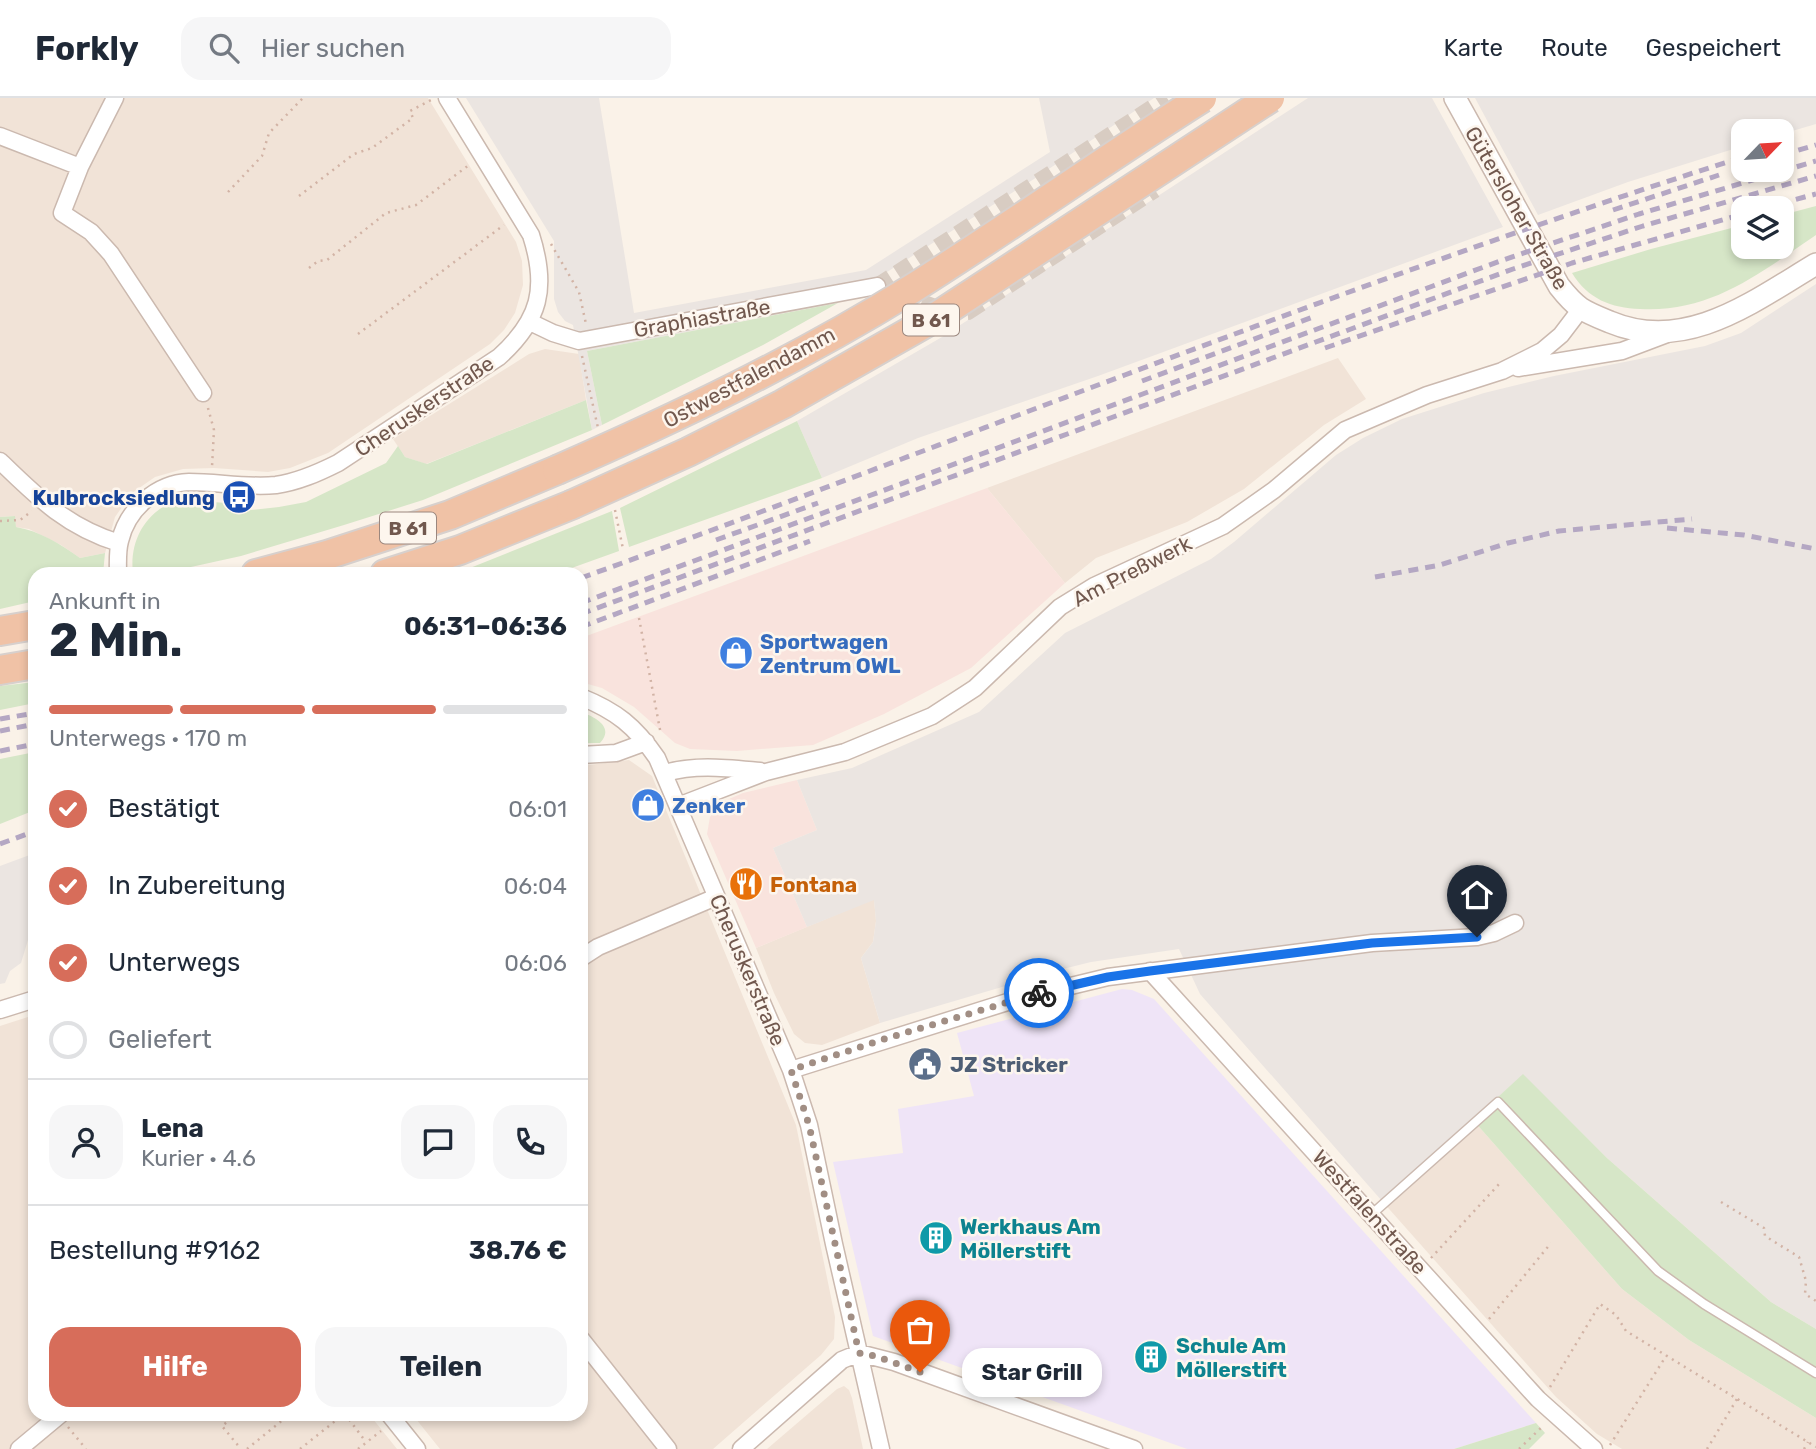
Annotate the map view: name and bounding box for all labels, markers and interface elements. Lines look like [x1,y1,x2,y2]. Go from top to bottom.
search box [181,17,671,80]
text: Forkly [35,29,139,68]
icon: search [205,29,243,67]
text: Hier suchen [261,33,405,64]
text: Karte [1444,34,1503,62]
text: Route [1541,34,1608,62]
text: Gespeichert [1646,34,1781,62]
north arrow [1731,119,1794,182]
map controls [1731,119,1794,259]
street label: Gütersloher Straße [1460,122,1574,294]
button: layers [1731,196,1794,259]
street label: Graphiastraße [632,294,772,342]
road number: B 61 [903,304,959,336]
street label: Ostwestfalendamm [659,321,839,433]
street label: Cheruskerstraße [350,350,498,462]
bus stop icon: Kulbrocksiedlung [220,478,258,516]
place label: Kulbrocksiedlung [32,485,215,510]
road number: B 61 [380,512,436,544]
street label: Am Preßwerk [1068,530,1196,612]
text: Ankunft in [49,587,161,615]
text: 06:31–06:36 [404,611,567,642]
text: 2 Min. [49,613,183,668]
place label: Sportwagen Zentrum OWL [760,629,901,678]
shop icon: Sportwagen Zentrum OWL [717,634,755,672]
text: Unterwegs · 170 m [49,724,247,752]
shop icon: Zenker [629,786,667,824]
icon: check [49,790,87,828]
text: Bestätigt [108,793,220,824]
place label: Zenker [672,793,746,818]
text: 06:01 [508,795,567,823]
restaurant icon: Fontana [727,865,765,903]
pin [1447,865,1507,937]
icon: check [49,867,87,905]
text: In Zubereitung [108,870,286,901]
text: 06:04 [504,872,567,900]
place label: Fontana [770,872,857,897]
icon: home [1458,876,1496,914]
street label: Cheruskerstraße [705,890,791,1050]
icon: check [49,944,87,982]
text: Unterwegs [108,947,240,978]
text: 06:06 [504,949,567,977]
courier [1004,958,1074,1028]
icon: bike [1020,974,1058,1012]
text: Geliefert [108,1024,212,1055]
public building icon: JZ Stricker [906,1045,944,1083]
place label: JZ Stricker [950,1052,1068,1077]
button: person [49,1105,123,1179]
button: chat [401,1105,475,1179]
button: phone [493,1105,567,1179]
text: Lena [141,1113,204,1144]
text: Kurier · 4.6 [141,1144,256,1172]
street label: Westfalenstraße [1308,1145,1432,1279]
place label: Werkhaus Am Möllerstift [960,1214,1101,1263]
building icon: Werkhaus Am Möllerstift [917,1219,955,1257]
text: Bestellung #9162 [49,1235,260,1266]
text: 38.76 € [469,1235,567,1266]
pin [890,1300,950,1372]
icon: bag [901,1311,939,1349]
button: Hilfe [49,1327,301,1407]
button: Teilen [315,1327,567,1407]
place label: Schule Am Möllerstift [1176,1333,1287,1382]
building icon: Schule Am Möllerstift [1132,1338,1170,1376]
callout: Star Grill [962,1348,1102,1396]
text: Star Grill [981,1358,1083,1386]

